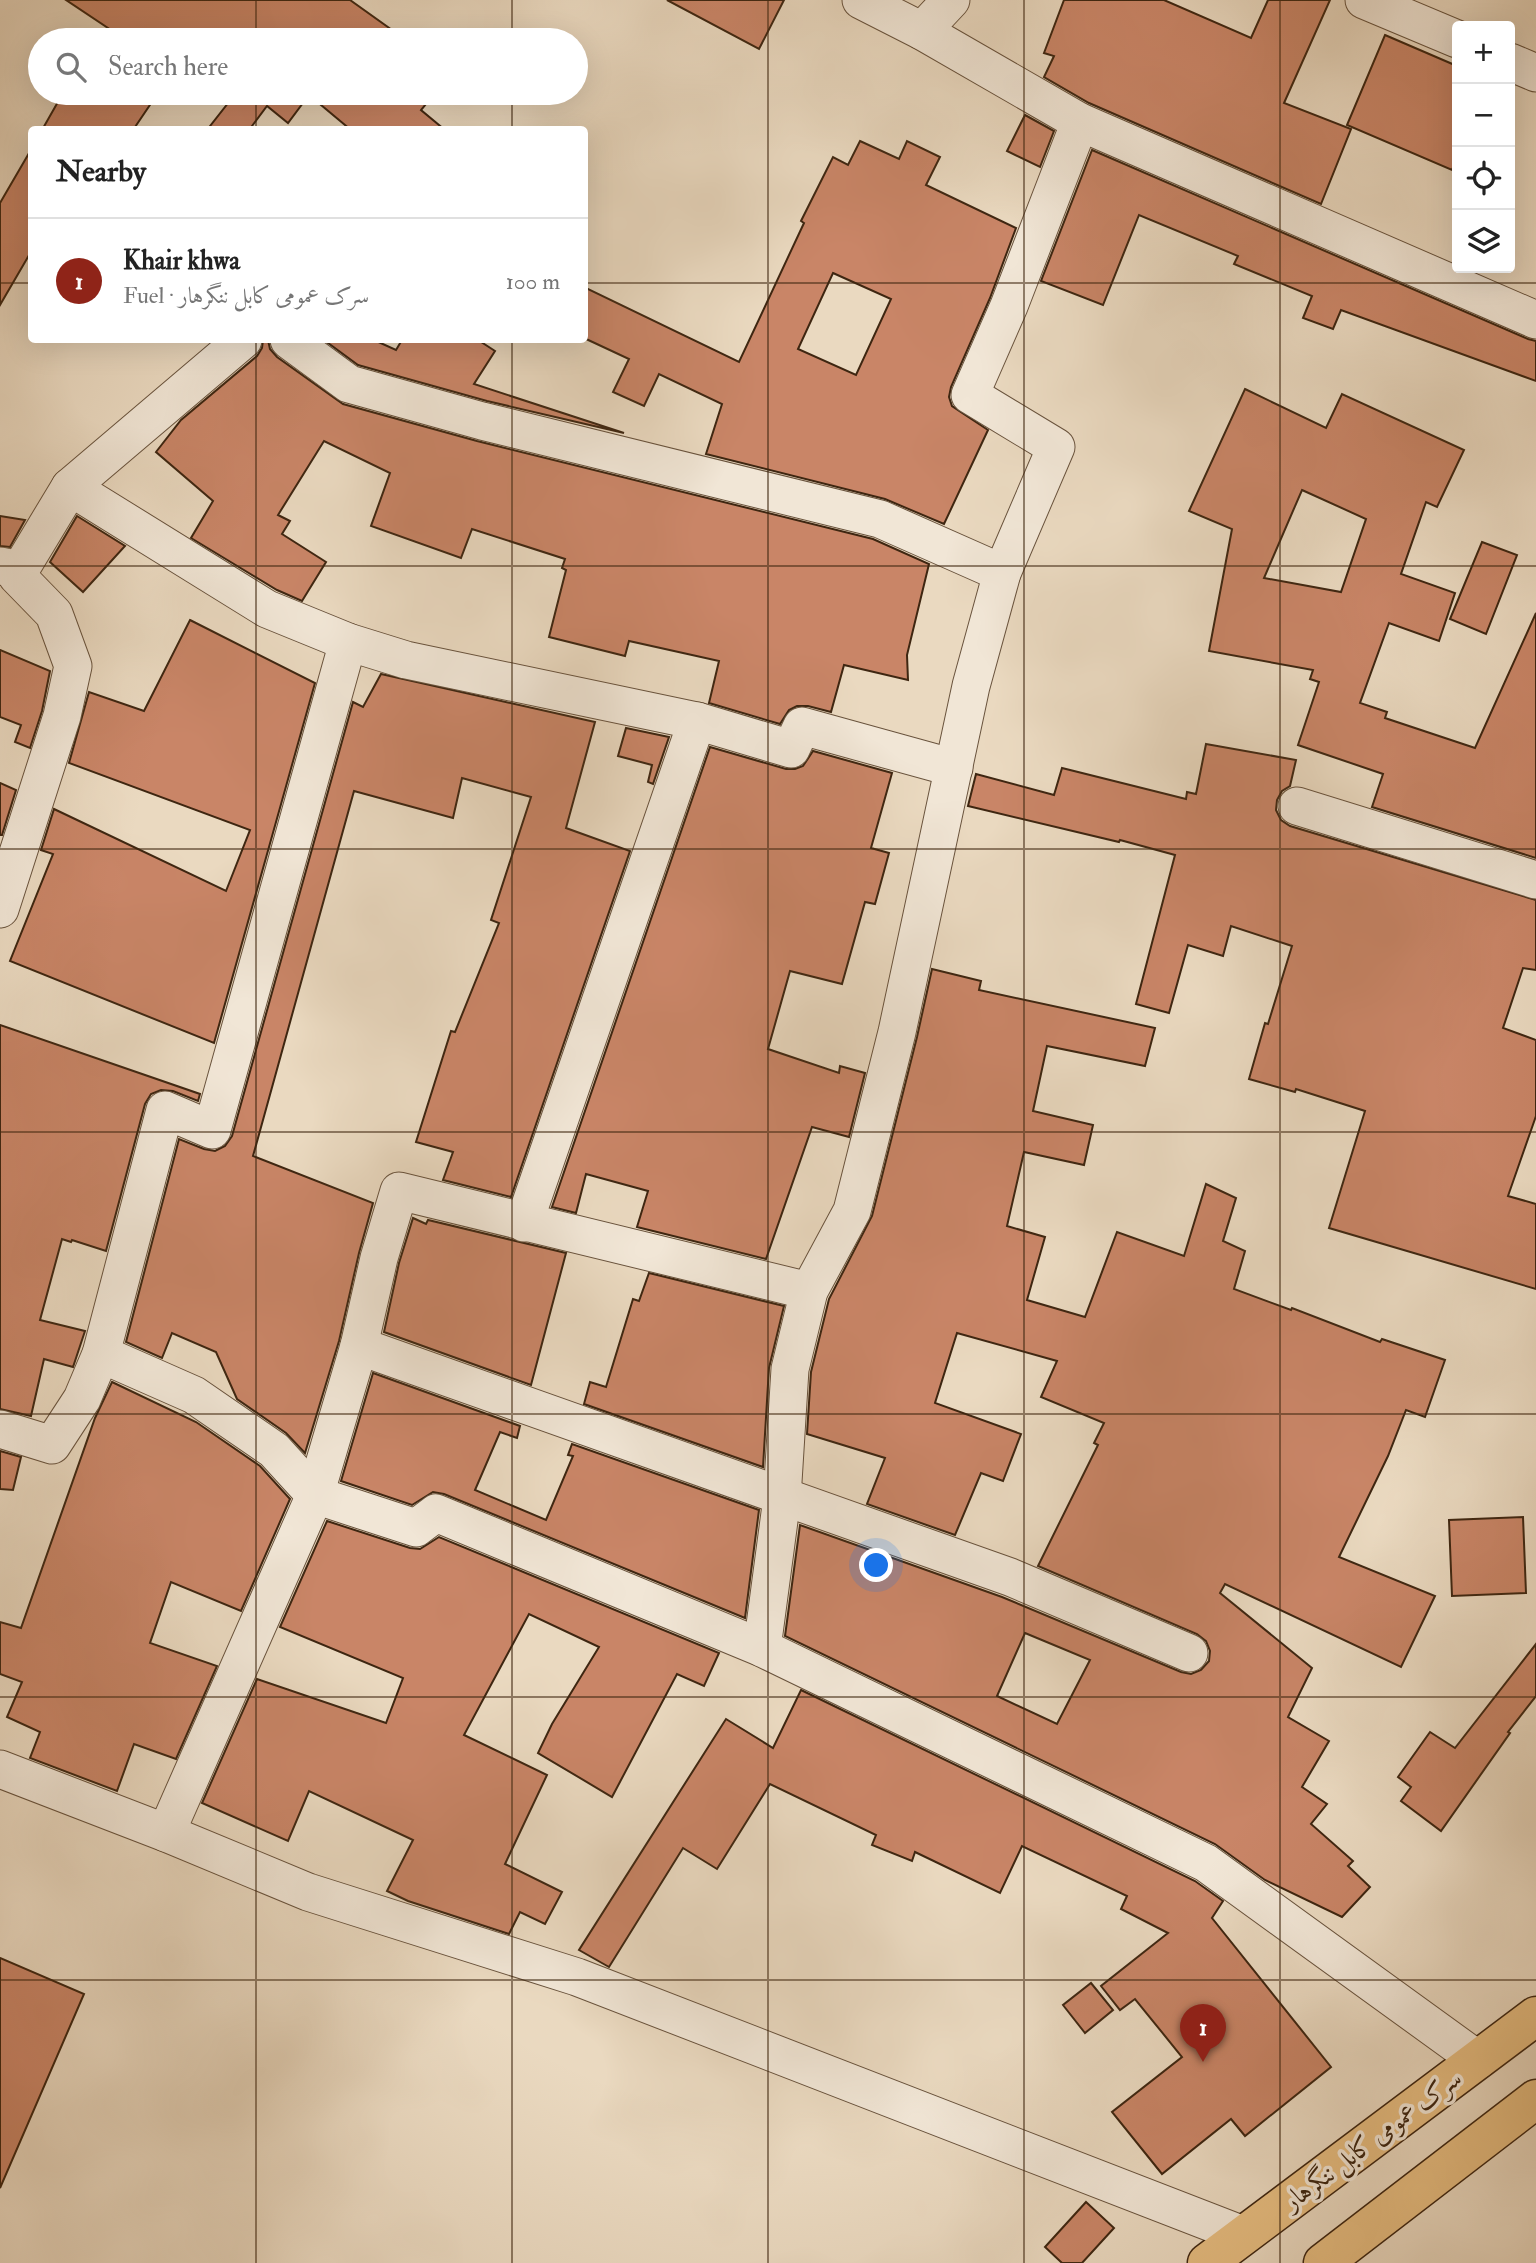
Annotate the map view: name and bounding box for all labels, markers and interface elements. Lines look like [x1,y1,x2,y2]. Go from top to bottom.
map controls [1452,21,1515,273]
button: + [1452,21,1515,84]
search box [28,28,588,105]
icon: search [52,48,90,86]
text: Search here [108,51,228,83]
button: − [1452,84,1515,147]
button: locate [1452,147,1515,210]
text: Nearby [56,153,146,190]
button: layers [1452,210,1515,273]
text: Khair khwa [123,245,240,277]
text: 1 [75,267,83,296]
text: 100 m [506,267,560,296]
text: Fuel · سرک عمومی کابل ننگرهار [123,281,369,310]
your location [859,1548,893,1582]
pin: 1 [1180,2004,1226,2062]
street label: سرک عمومی کابل ننگرهار [1275,2062,1469,2220]

